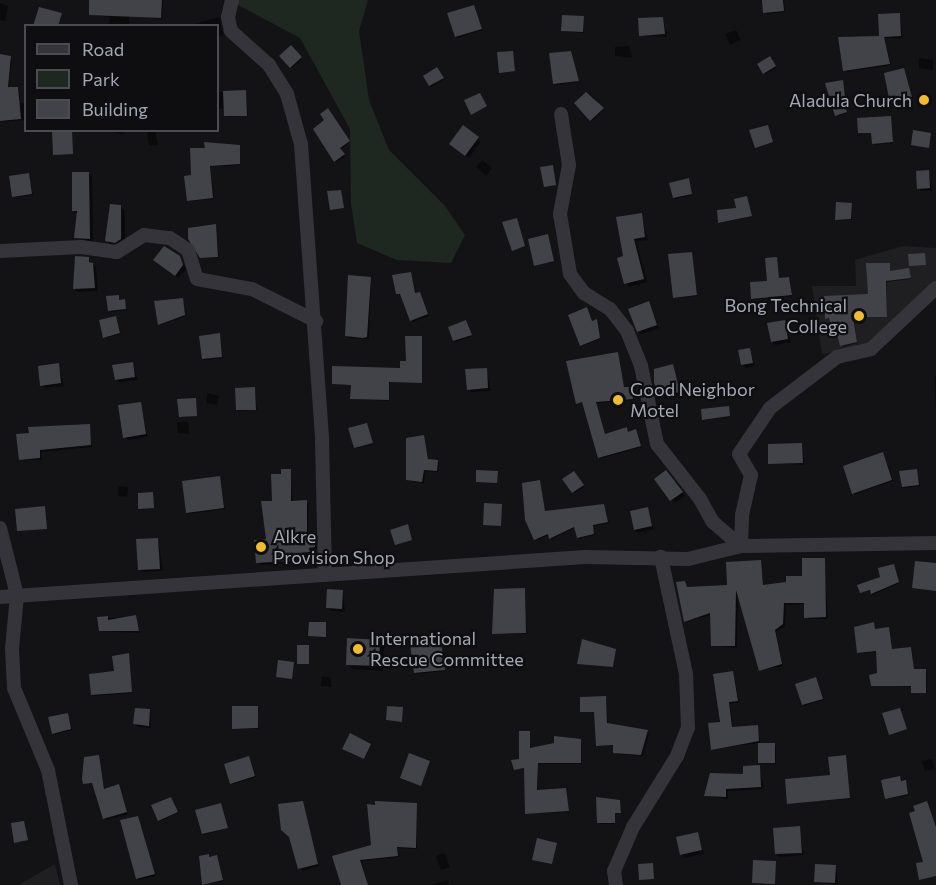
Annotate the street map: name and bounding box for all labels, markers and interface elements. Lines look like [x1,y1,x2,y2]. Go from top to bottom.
legend [24,24,219,132]
text: Road [82,38,124,60]
text: Park [82,68,120,90]
place label: Aladula Church [789,89,912,111]
marker: Aladula Church [917,93,931,107]
text: Building [82,98,148,120]
place label: Bong Technical College [724,295,847,338]
marker: Bong Technical College [852,309,866,323]
place label: Good Neighbor Motel [630,379,755,422]
marker: Good Neighbor Motel [611,393,625,407]
place label: Alkre Provision Shop [273,526,395,568]
marker: Alkre Provision Shop [254,540,268,554]
place label: International Rescue Committee [370,628,524,670]
marker: International Rescue Committee [351,642,365,656]

